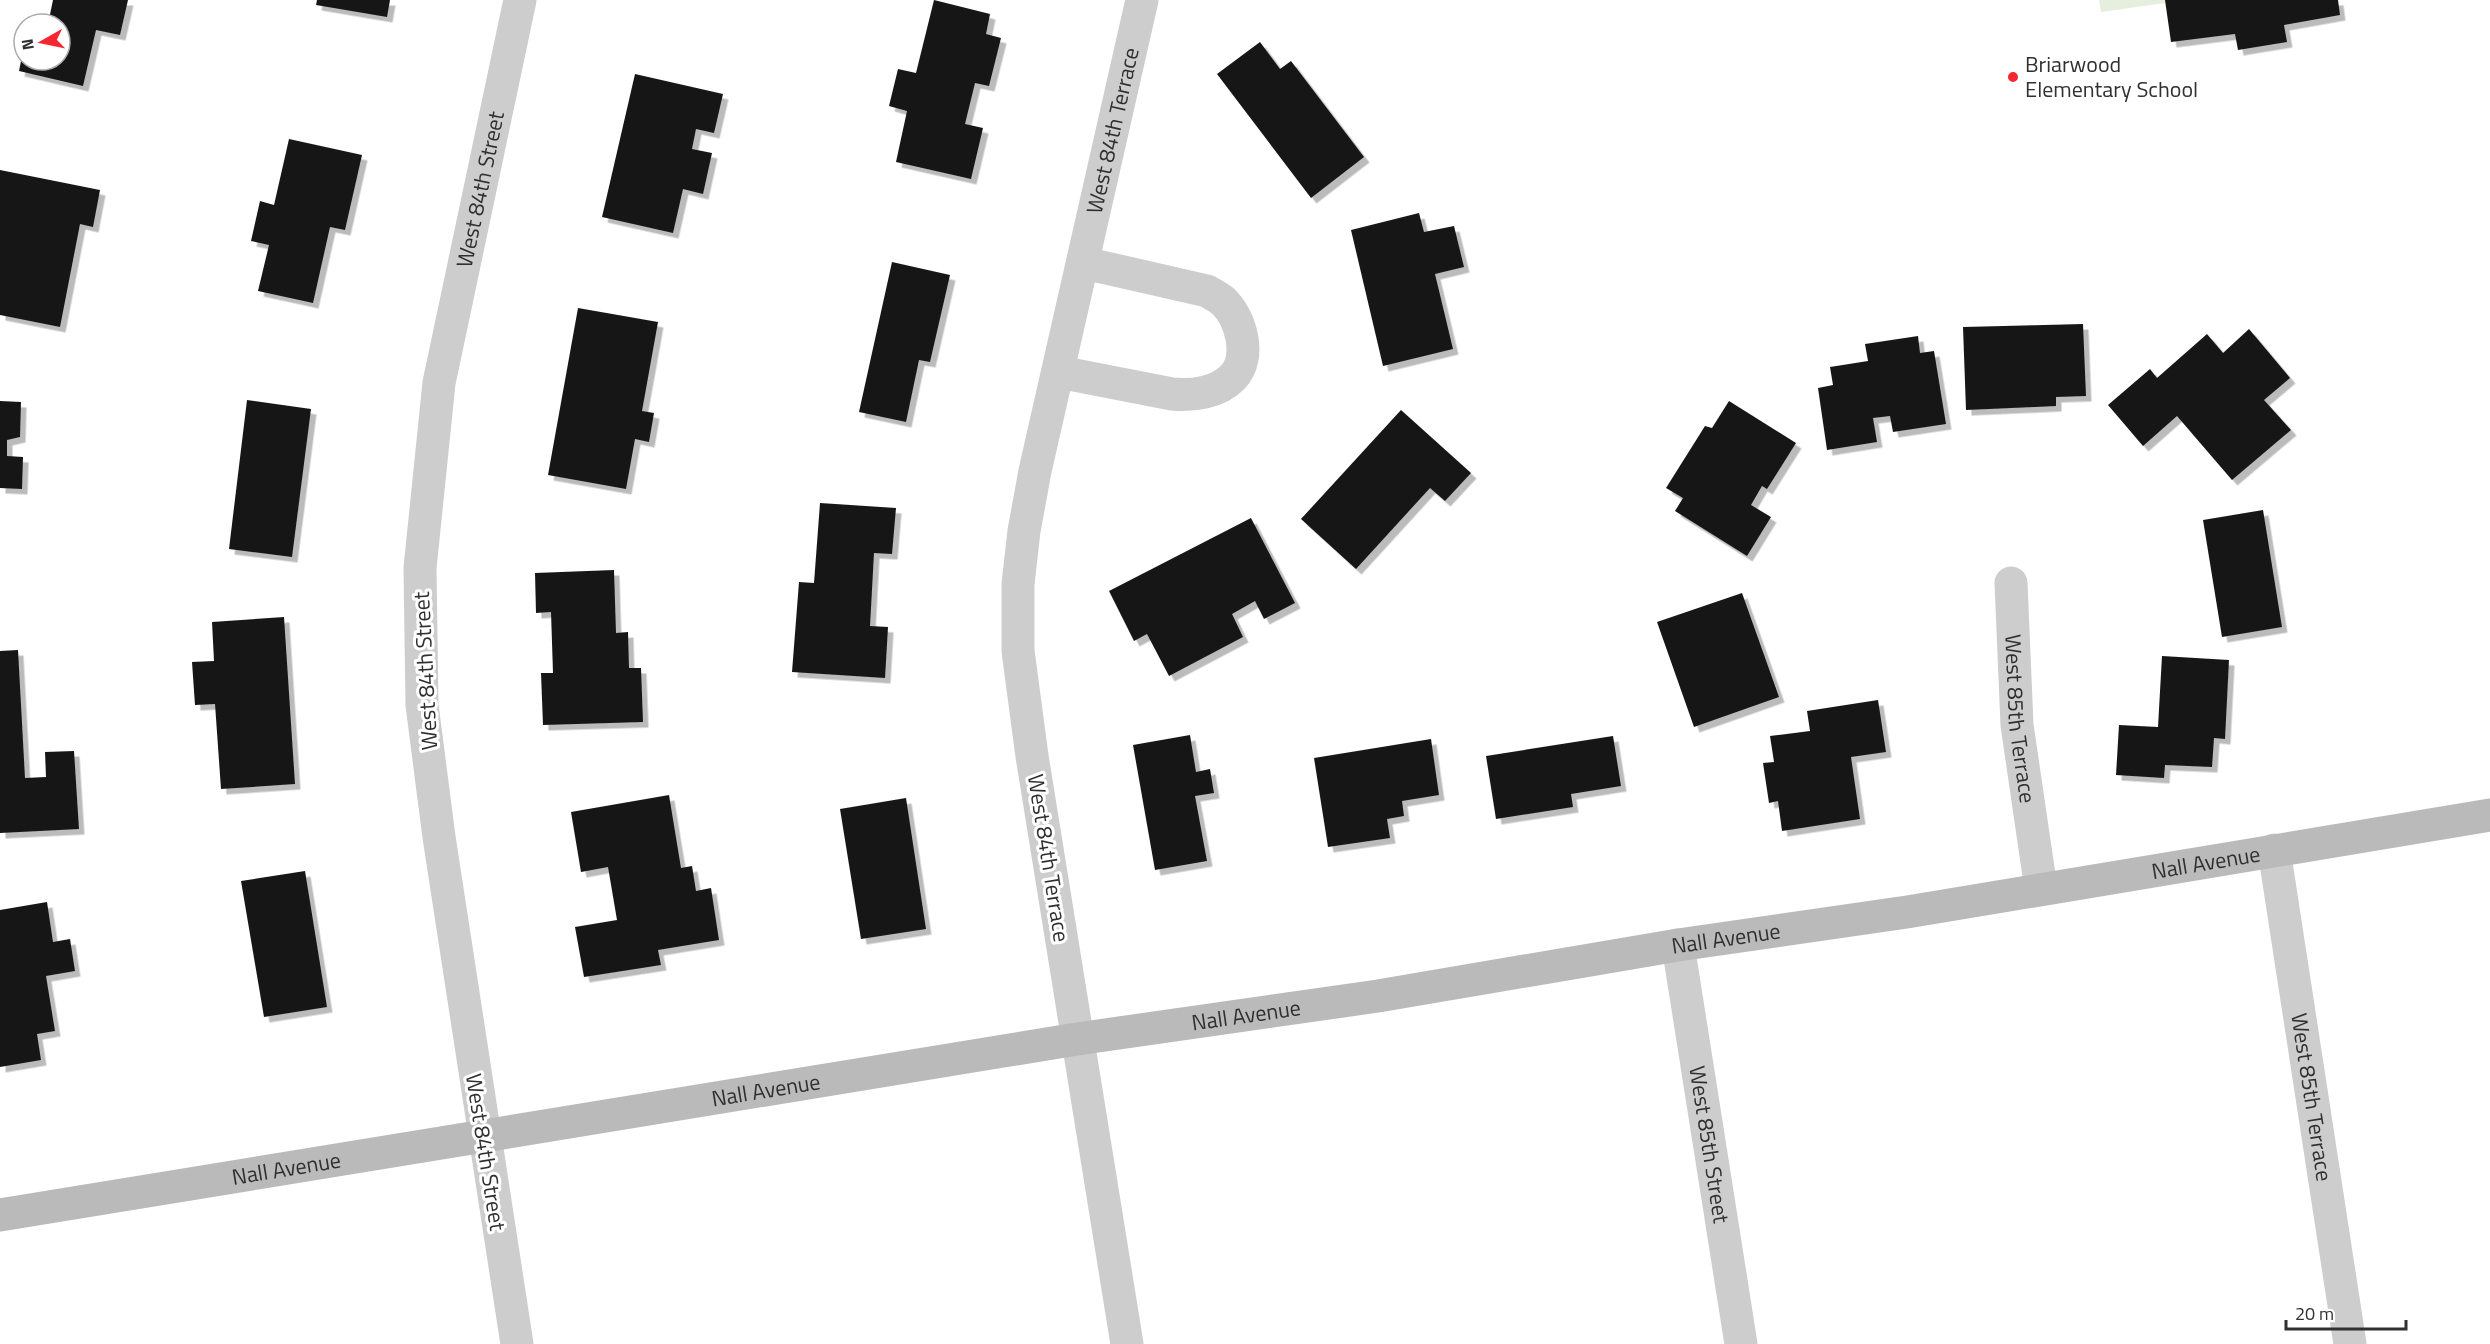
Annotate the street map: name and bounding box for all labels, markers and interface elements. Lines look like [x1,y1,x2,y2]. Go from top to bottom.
north arrow [12,12,72,72]
text: N [14,37,40,52]
street label: West 84th Terrace [1077,44,1148,217]
place label: Briarwood Elementary School [2025,47,2198,106]
marker: Briarwood Elementary School [2006,70,2020,84]
street label: West 84th Street [447,108,513,271]
street label: West 84th Street [404,591,446,751]
street label: West 85th Terrace [1996,633,2045,805]
street label: West 84th Terrace [1019,772,1079,944]
street label: Nall Avenue [2149,836,2263,888]
street label: Nall Avenue [1669,913,1783,963]
street label: Nall Avenue [1189,990,1303,1039]
street label: West 85th Terrace [2282,1011,2342,1184]
street label: West 85th Street [1680,1063,1739,1226]
street label: Nall Avenue [709,1064,823,1115]
street label: West 84th Street [457,1071,515,1233]
street label: Nall Avenue [229,1143,343,1194]
scale bar [2286,1293,2406,1331]
text: 20 m [2295,1300,2334,1327]

